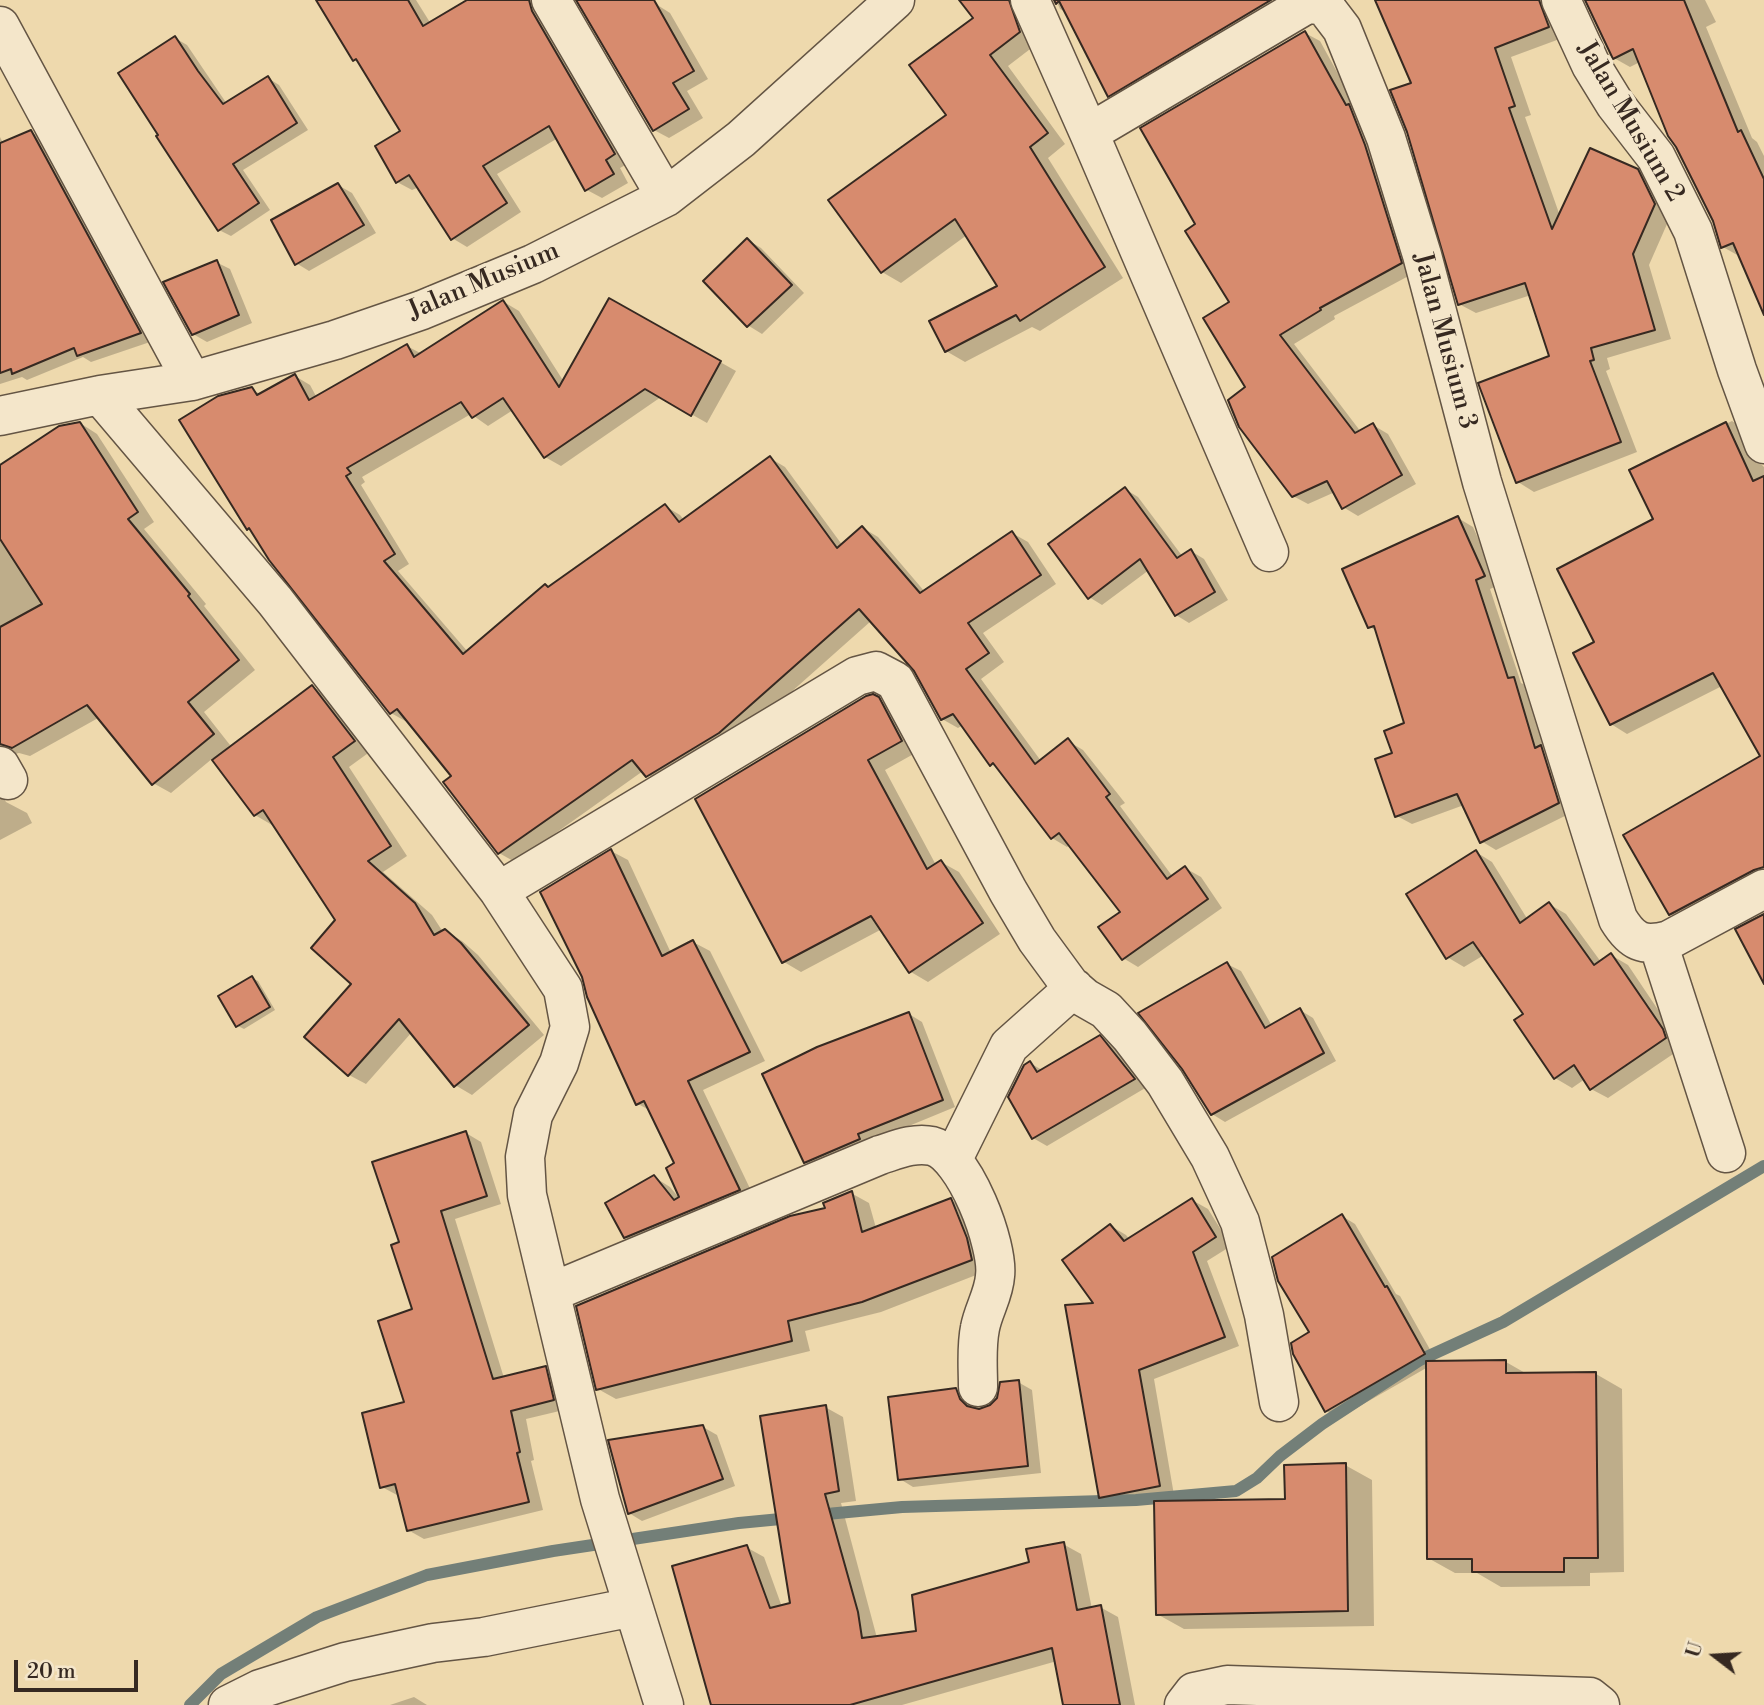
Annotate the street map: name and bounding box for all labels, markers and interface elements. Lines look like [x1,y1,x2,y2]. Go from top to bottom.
street label: Jalan Musium 2 [1570,36,1690,208]
street label: Jalan Musium [404,236,564,328]
street label: Jalan Musium 3 [1406,250,1482,432]
north arrow [1680,1621,1750,1691]
text: U [1681,1639,1709,1660]
scale bar [18,1646,142,1690]
text: 20 m [27,1659,76,1685]

